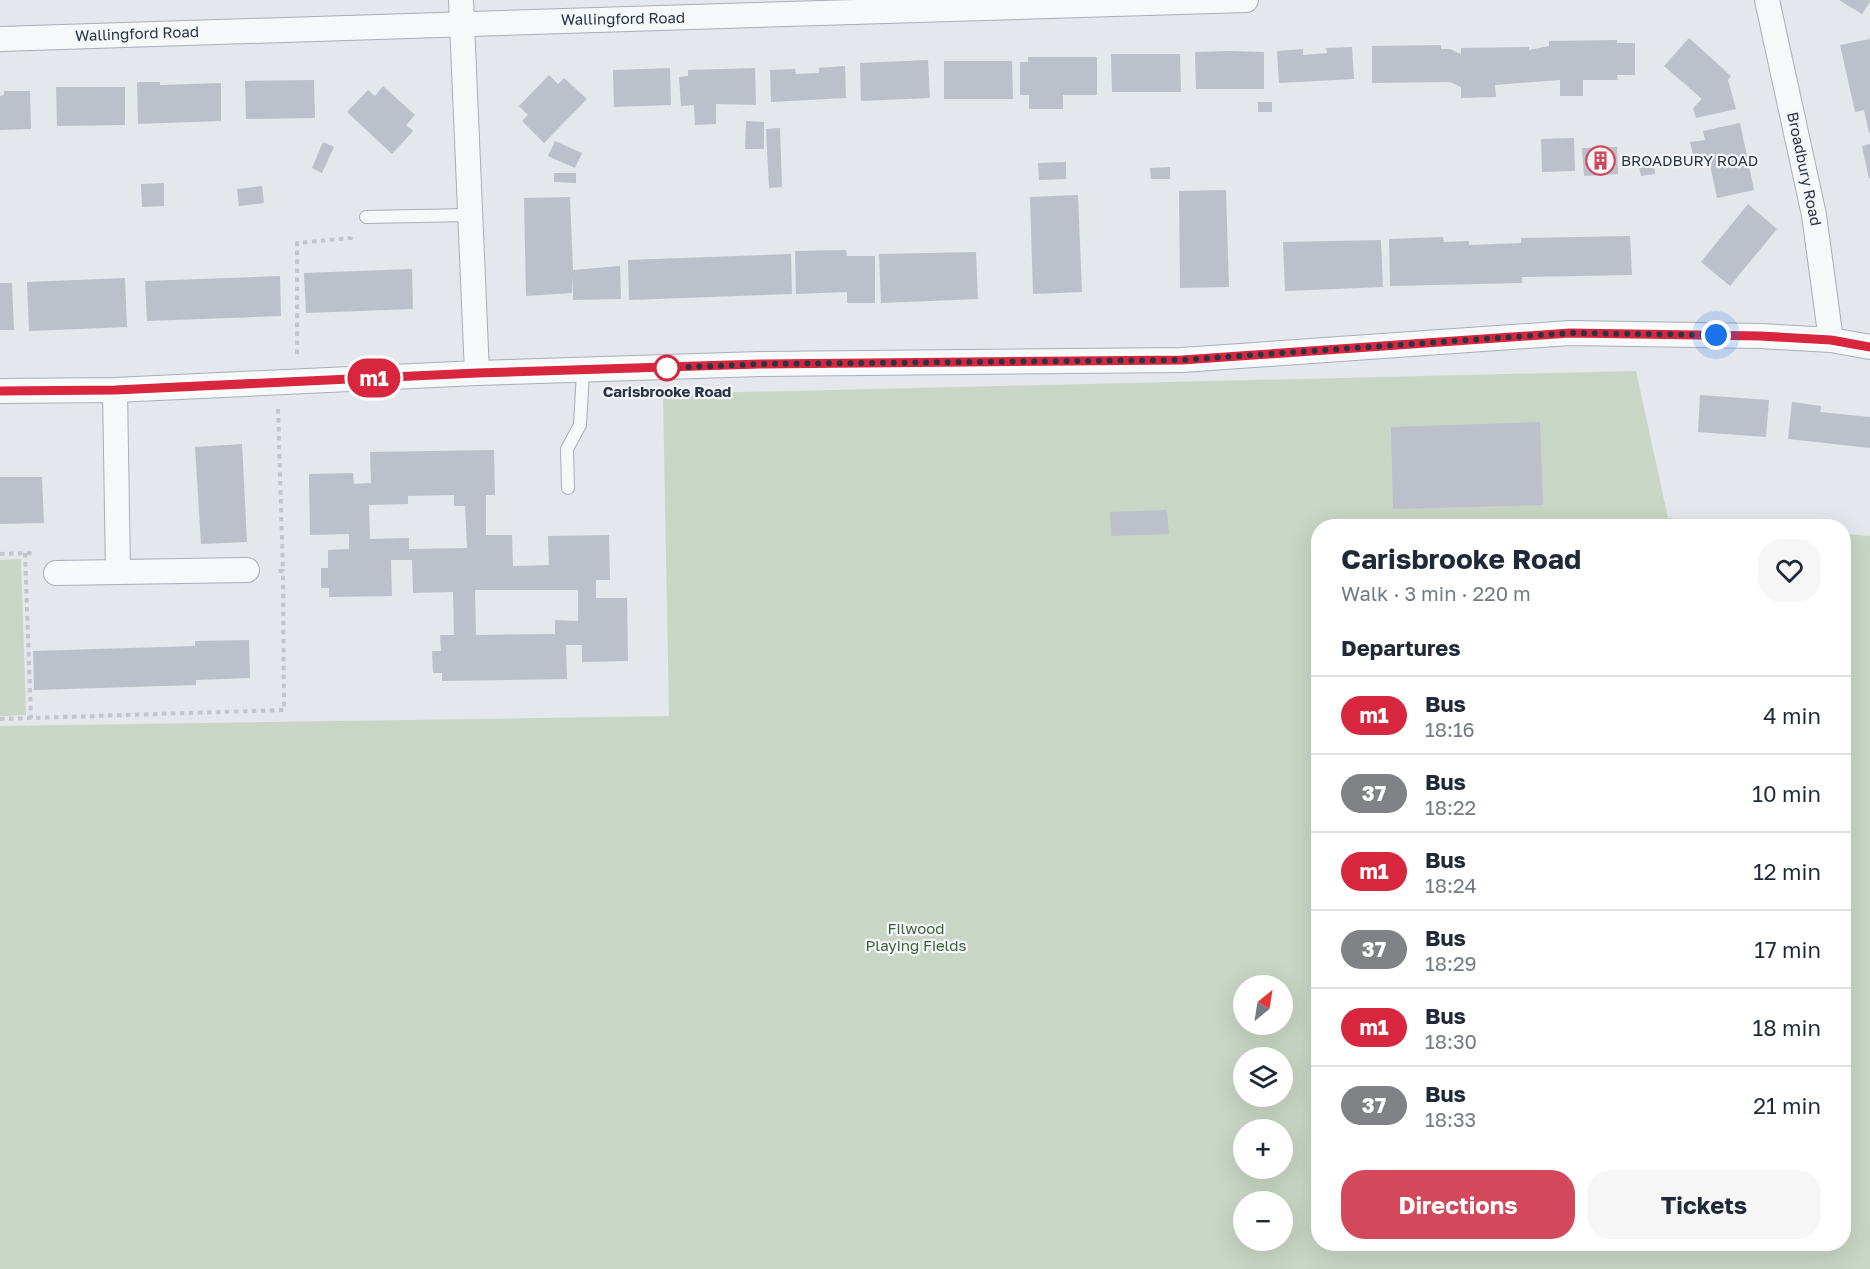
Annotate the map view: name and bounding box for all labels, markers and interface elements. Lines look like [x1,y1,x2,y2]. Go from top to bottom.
street label: Wallingford Road [561,8,685,28]
street label: Wallingford Road [75,22,199,44]
street label: Broadbury Road [1784,110,1826,227]
building icon: BROADBURY ROAD [1584,145,1616,177]
place label: BROADBURY ROAD [1621,151,1758,169]
your location [1701,320,1731,350]
marker: Carisbrooke Road [654,355,680,381]
line badge: m1 [347,358,401,398]
text: m1 [359,365,389,391]
place label: Carisbrooke Road [603,382,731,400]
button: heart [1758,539,1821,602]
text: Carisbrooke Road [1341,542,1581,575]
text: Walk · 3 min · 220 m [1341,581,1531,605]
text: Departures [1341,634,1460,661]
text: Bus [1425,690,1466,717]
text: m1 [1359,702,1389,728]
text: 4 min [1763,702,1821,729]
text: 18:16 [1425,717,1475,741]
text: Bus [1425,768,1466,795]
text: 37 [1362,780,1386,806]
text: 10 min [1752,780,1821,807]
text: 18:22 [1425,795,1476,819]
text: Bus [1425,846,1466,873]
text: m1 [1359,858,1389,884]
text: 12 min [1753,858,1821,885]
text: 18:24 [1425,873,1477,897]
park label: Filwood Playing Fields [866,919,966,954]
text: Bus [1425,924,1466,951]
text: 37 [1362,936,1386,962]
text: 17 min [1754,936,1821,963]
text: 18:29 [1425,951,1477,975]
north arrow [1233,975,1293,1035]
map controls [1233,975,1293,1251]
text: Bus [1425,1002,1466,1029]
text: m1 [1359,1014,1389,1040]
text: 18 min [1753,1014,1821,1041]
text: 18:30 [1425,1029,1477,1053]
button: layers [1233,1047,1293,1107]
text: Bus [1425,1080,1466,1107]
text: 37 [1362,1092,1386,1118]
text: 21 min [1753,1092,1821,1119]
text: 18:33 [1425,1107,1476,1131]
button: + [1233,1119,1293,1179]
button: Directions [1341,1170,1575,1239]
button: Tickets [1587,1170,1821,1239]
button: − [1233,1191,1293,1251]

